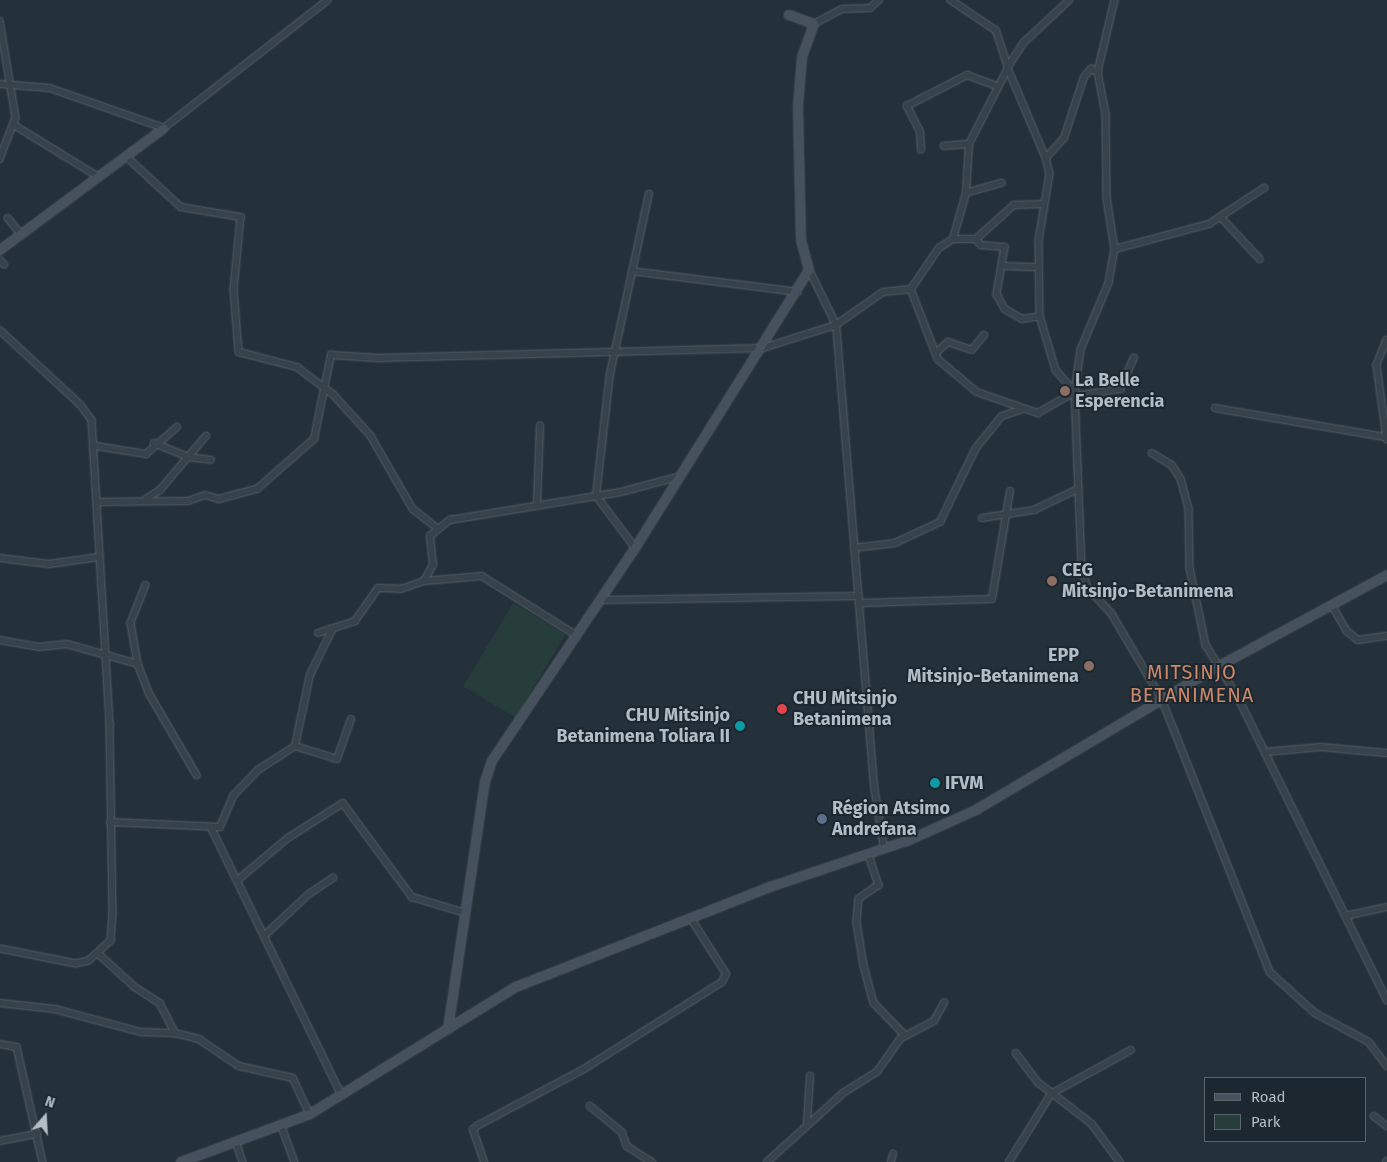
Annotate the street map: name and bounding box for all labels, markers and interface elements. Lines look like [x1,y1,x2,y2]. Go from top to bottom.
place label: La Belle Esperencia [1075,370,1164,412]
marker: La Belle Esperencia [1059,385,1071,397]
place label: CEG Mitsinjo-Betanimena [1062,560,1234,602]
marker: CEG Mitsinjo-Betanimena [1046,575,1058,587]
place label: EPP Mitsinjo-Betanimena [907,645,1079,688]
marker: EPP Mitsinjo-Betanimena [1083,660,1095,672]
district label: MITSINJO BETANIMENA [1128,661,1256,708]
place label: CHU Mitsinjo Betanimena [793,688,897,731]
marker: CHU Mitsinjo Betanimena [775,702,789,716]
place label: CHU Mitsinjo Betanimena Toliara II [556,705,730,748]
marker: CHU Mitsinjo Betanimena Toliara II [734,720,746,732]
place label: IFVM [945,772,983,794]
marker: IFVM [929,777,941,789]
place label: Région Atsimo Andrefana [832,798,950,841]
marker: Région Atsimo Andrefana [816,813,828,825]
legend [1204,1077,1367,1142]
text: Road [1251,1088,1286,1106]
north arrow [20,1092,70,1142]
text: N [43,1093,57,1112]
text: Park [1251,1113,1281,1131]

